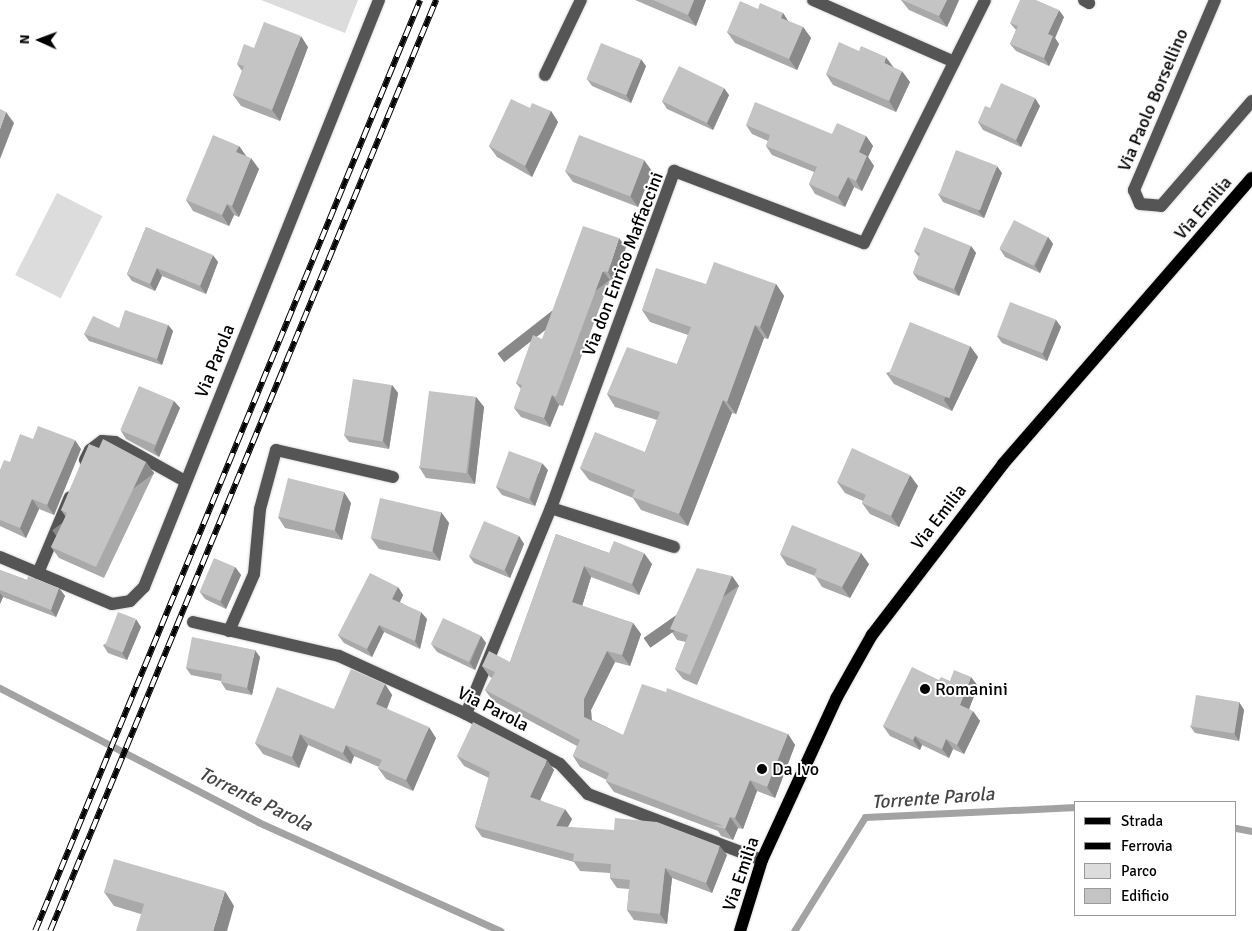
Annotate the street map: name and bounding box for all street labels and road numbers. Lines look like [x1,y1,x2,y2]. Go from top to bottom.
street label: Via Paolo Borsellino [1113,25,1193,175]
street label: Via don Enrico Maffaccini [578,169,668,359]
street label: Via Emilia [1170,172,1236,244]
street label: Via Parola [191,321,239,401]
street label: Via Emilia [907,480,971,554]
street label: Via Parola [454,682,532,736]
street label: Via Emilia [718,834,764,914]

